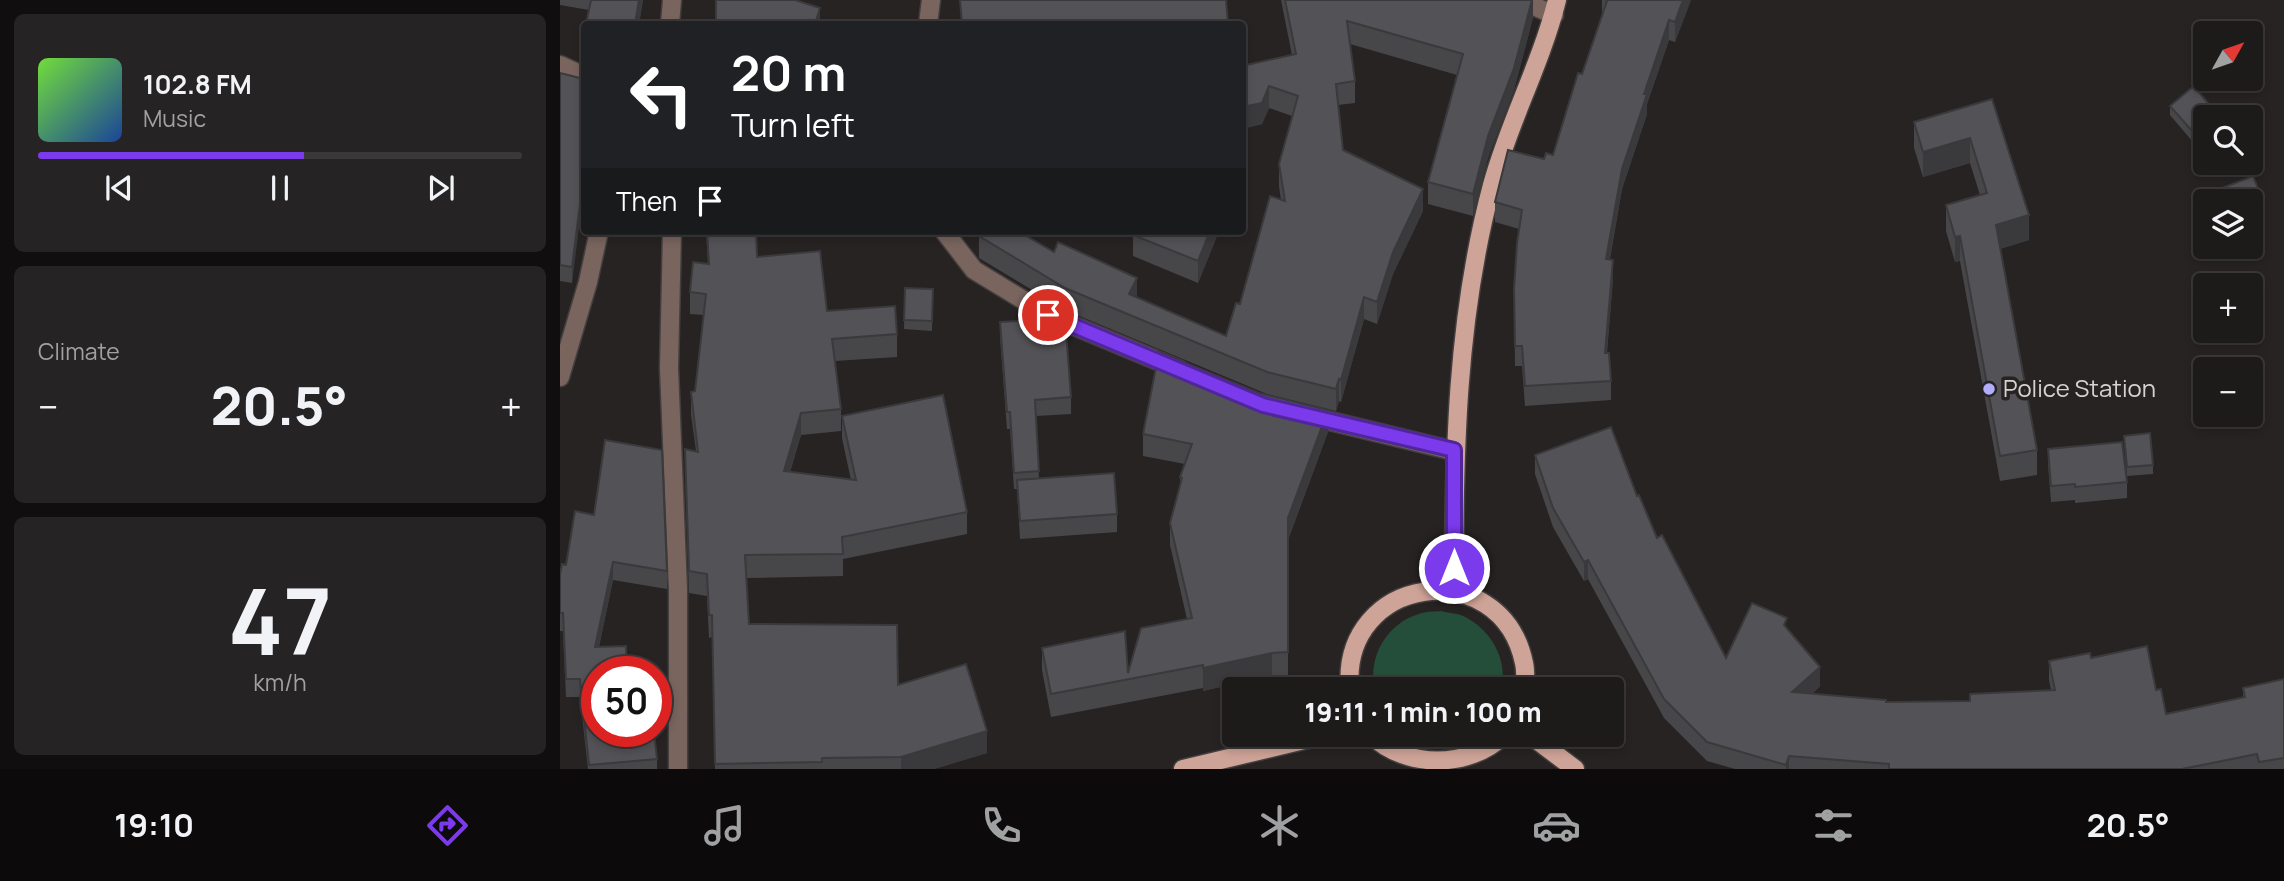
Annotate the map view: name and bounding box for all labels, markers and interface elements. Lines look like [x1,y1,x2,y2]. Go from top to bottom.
north arrow [2193,21,2263,91]
map controls [2193,21,2263,427]
text: 20 m [731,39,846,106]
icon: left [616,49,707,140]
text: 102.8 FM [143,66,252,102]
text: Music [143,102,206,134]
text: Turn left [731,103,855,147]
button: search [2193,105,2263,175]
icon: previous [100,169,138,207]
icon: pause [261,169,299,207]
icon: next [422,169,460,207]
icon: arrive [691,182,729,220]
text: Then [616,183,677,219]
button: layers [2193,189,2263,259]
button: + [2193,273,2263,343]
pin [1018,285,1078,345]
icon: arrive [1029,296,1067,334]
text: Climate [38,335,120,367]
button: − [2193,357,2263,427]
text: 20.5° [211,370,348,441]
place label: Police Station [2003,371,2156,404]
text: − [38,380,59,432]
text: + [500,380,522,432]
marker: Police Station [1981,381,1997,397]
position arrow [1417,531,1491,605]
text: 47 [228,558,332,682]
speed limit sign: 50 [581,656,672,747]
text: km/h [253,666,307,698]
text: 19:11 · 1 min · 100 m [1304,694,1542,730]
icon: directions [423,801,472,850]
icon: music [700,801,749,850]
icon: phone [977,801,1026,850]
icon: climate [1255,801,1304,850]
icon: car [1532,801,1581,850]
icon: filters [1809,801,1858,850]
text: 19:10 [114,803,194,847]
text: 20.5° [2087,803,2170,847]

